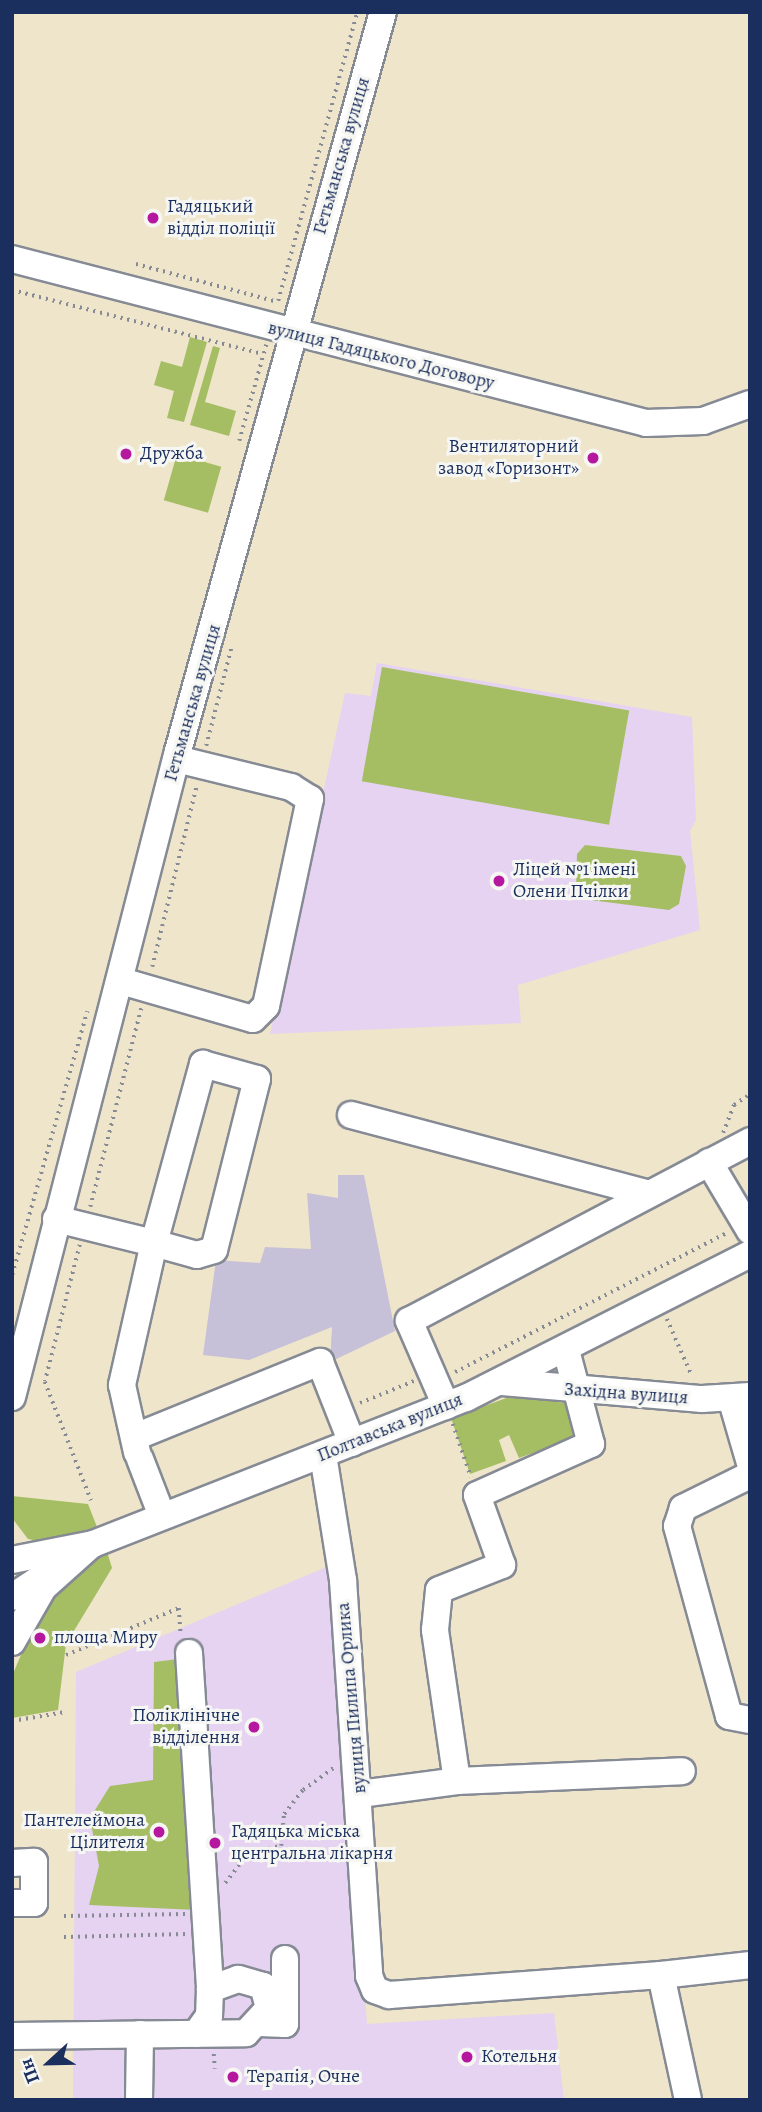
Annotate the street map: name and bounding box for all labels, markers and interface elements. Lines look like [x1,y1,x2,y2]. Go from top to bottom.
street label: Гетьманська вулиця [309,75,375,237]
place label: Гадяцький відділ поліції [167,196,275,240]
marker: Гадяцький відділ поліції [145,210,161,226]
street label: вулиця Гадяцького Договору [265,317,497,395]
place label: Вентиляторний завод «Горизонт» [438,436,579,480]
place label: Дружба [140,443,203,465]
marker: Дружба [118,446,134,462]
marker: Вентиляторний завод «Горизонт» [585,450,601,466]
street label: Гетьманська вулиця [160,622,226,784]
place label: Ліцей №1 імені Олени Пчілки [513,859,636,903]
marker: Ліцей №1 імені Олени Пчілки [491,873,507,889]
street label: Західна вулиця [563,1378,689,1410]
street label: Полтавська вулиця [314,1388,466,1468]
street label: вулиця Пилипа Орлика [332,1601,372,1795]
place label: площа Миру [54,1627,157,1649]
marker: площа Миру [32,1630,48,1646]
place label: Поліклінічне відділення [133,1705,240,1749]
marker: Поліклінічне відділення [246,1719,262,1735]
place label: Пантелеймона Цілителя [24,1810,145,1854]
place label: Гадяцька міська центральна лікарня [231,1821,393,1865]
marker: Пантелеймона Цілителя [151,1824,167,1840]
marker: Гадяцька міська центральна лікарня [205,1833,225,1853]
north arrow [14,2028,84,2098]
place label: Котельня [481,2046,557,2068]
marker: Котельня [459,2049,475,2065]
text: Пн [13,2054,46,2087]
place label: Терапія, Очне [247,2066,360,2088]
marker: Терапія, Очне [225,2069,241,2085]

